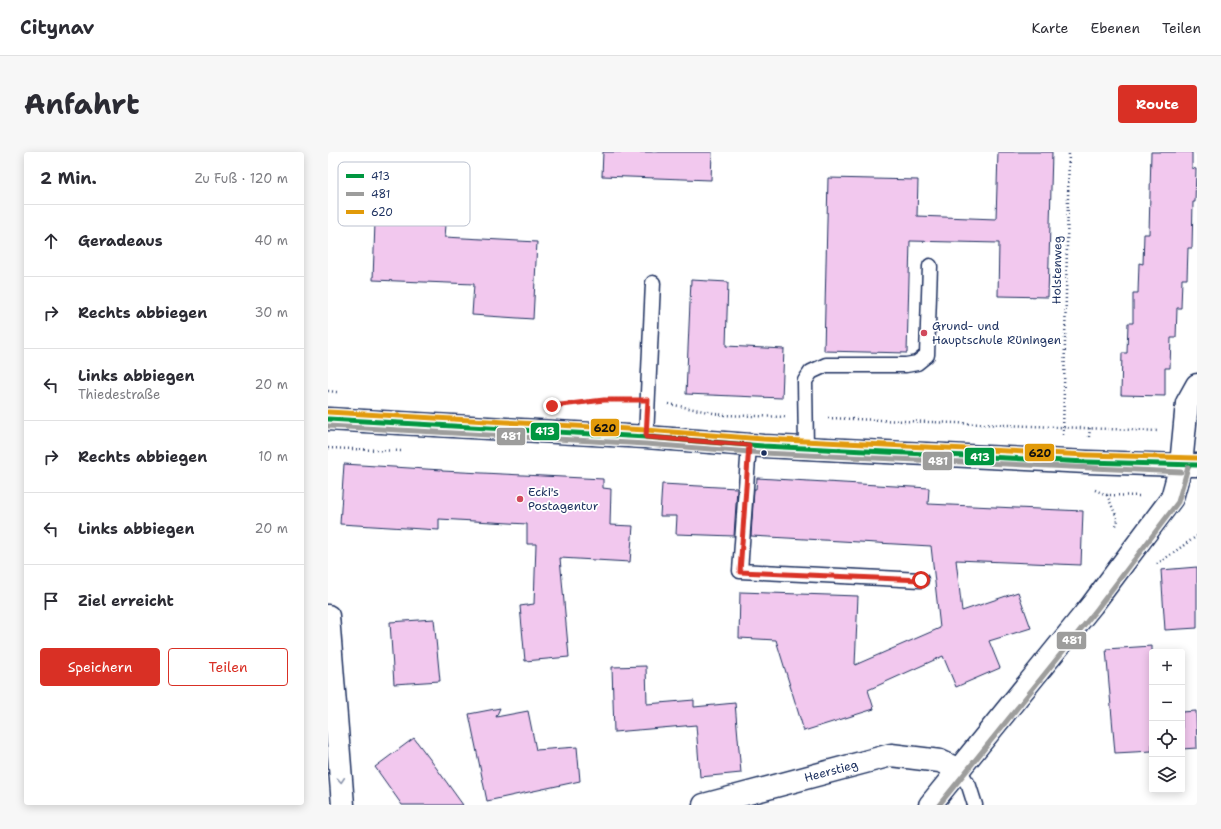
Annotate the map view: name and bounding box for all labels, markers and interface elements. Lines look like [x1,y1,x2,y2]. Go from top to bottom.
text: Citynav [20,15,94,40]
text: Karte [1032,19,1069,37]
text: Ebenen [1091,19,1140,37]
text: Teilen [1162,19,1201,37]
text: Anfahrt [24,85,140,123]
button: Route [1118,85,1197,123]
legend [338,162,470,226]
text: 2 Min. [40,167,97,189]
text: 413 [371,169,390,184]
text: Zu Fuß · 120 m [195,170,288,187]
text: 481 [371,187,390,202]
text: 620 [371,205,393,220]
icon: ahead [40,230,62,252]
text: Geradeaus [78,231,163,251]
text: 40 m [254,232,288,249]
street label: Holstenweg [1048,236,1066,304]
icon: right [40,302,62,324]
text: Rechts abbiegen [78,303,207,323]
text: 30 m [254,304,288,321]
place label: Grund- und Hauptschule Rüningen [932,318,1061,348]
marker: Grund- und Hauptschule Rüningen [919,328,929,338]
text: Links abbiegen [78,366,194,386]
icon: left [40,374,62,396]
text: 20 m [255,376,288,393]
text: Thiedestraße [78,386,160,403]
route end [543,397,561,415]
line badge: 620 [590,418,620,437]
text: 620 [594,421,617,436]
line badge: 413 [530,422,560,441]
text: 413 [535,424,555,439]
line badge: 481 [496,427,526,446]
text: 481 [501,429,521,444]
line badge: 620 [1024,443,1055,462]
icon: right [40,446,62,468]
text: 620 [1029,446,1052,461]
text: Rechts abbiegen [78,447,207,467]
line badge: 413 [964,447,995,466]
text: 10 m [258,448,288,465]
unlabelled marker [759,448,769,458]
text: 413 [970,450,990,465]
line badge: 481 [922,451,953,471]
text: 481 [928,454,948,469]
place label: Ecki's Postagentur [528,484,599,514]
marker: Ecki's Postagentur [515,494,525,504]
icon: left [40,518,62,540]
text: Links abbiegen [78,519,194,539]
text: 20 m [255,520,288,537]
route start [912,571,930,589]
icon: arrive [40,590,62,612]
text: Ziel erreicht [78,591,174,611]
line badge: 481 [1056,631,1087,650]
text: 481 [1062,633,1082,648]
button: Speichern [40,648,160,686]
button: Teilen [168,648,288,686]
map controls [1149,649,1185,793]
button: + [1149,649,1185,685]
button: − [1149,685,1185,721]
button: locate [1149,721,1185,757]
street label: Heerstieg [802,756,860,786]
button: layers [1149,757,1185,793]
one-way arrow [336,777,345,783]

